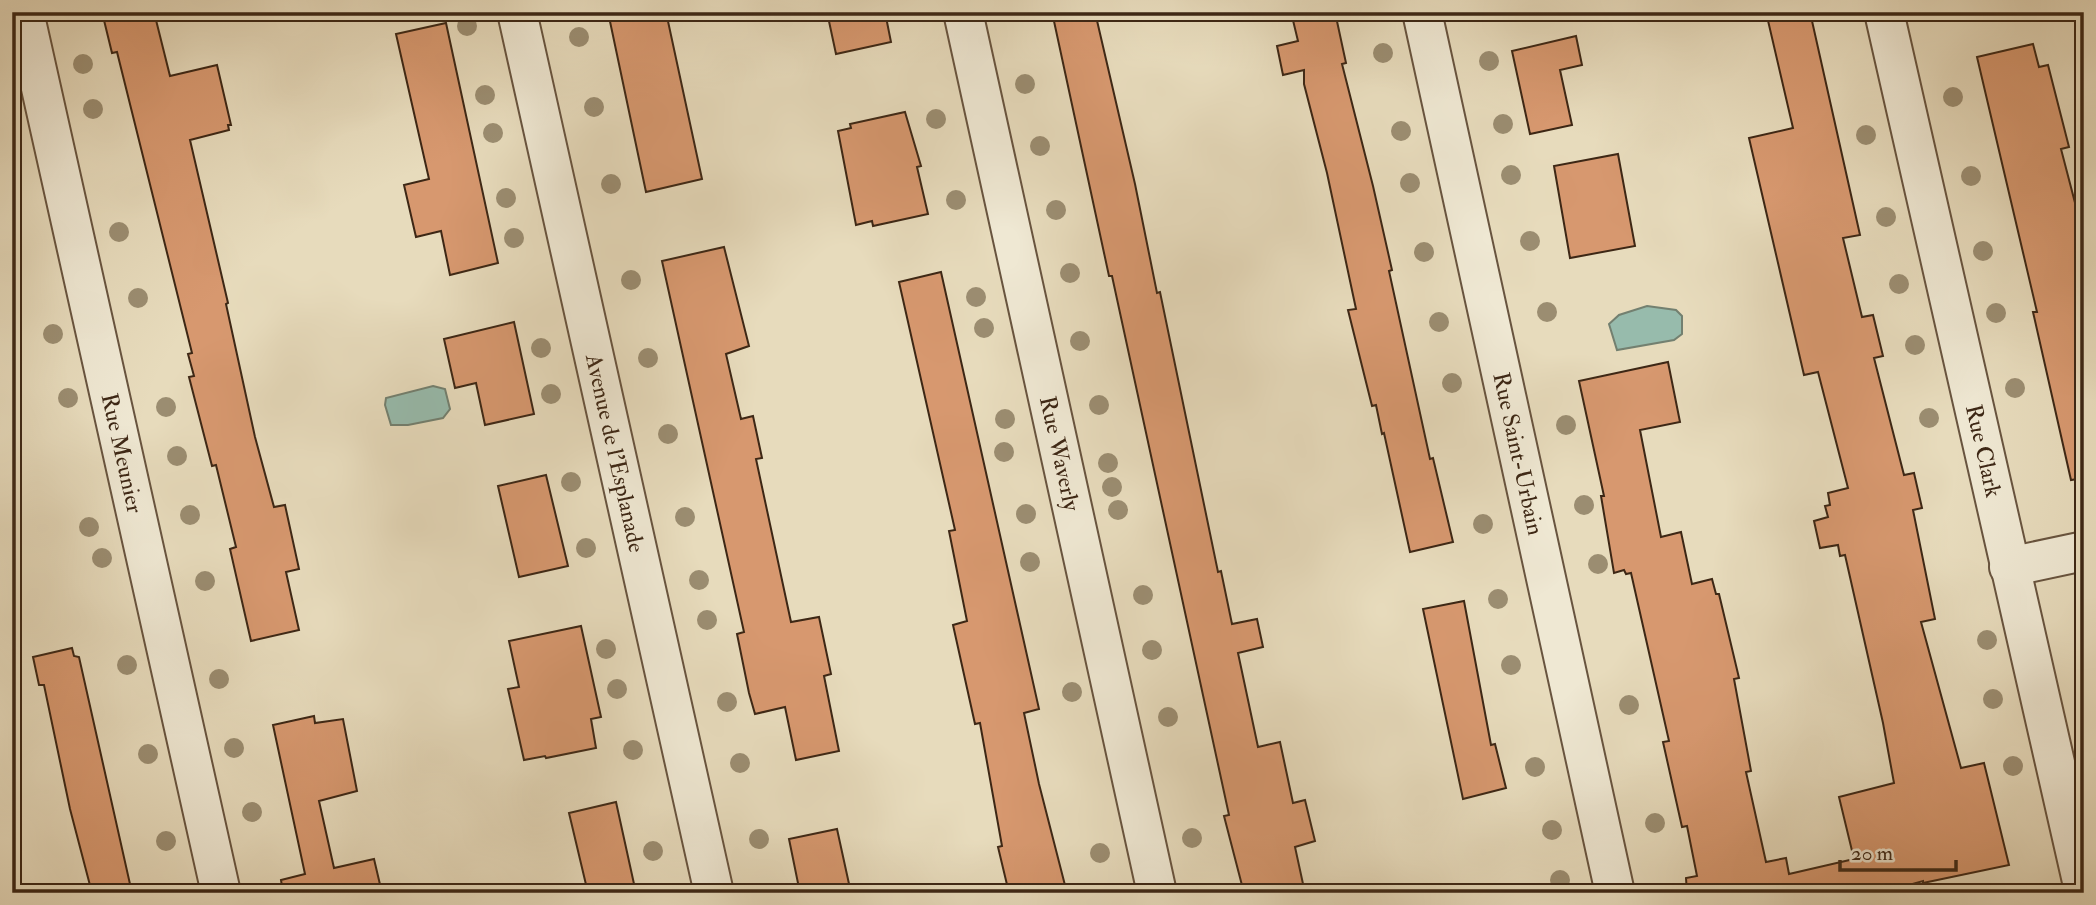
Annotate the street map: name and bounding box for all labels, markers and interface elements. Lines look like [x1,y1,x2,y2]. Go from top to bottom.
street label: Avenue de l'Esplanade [579,350,651,556]
street label: Rue Saint-Urbain [1486,369,1550,538]
street label: Rue Meunier [95,390,150,516]
street label: Rue Waverly [1033,393,1087,515]
street label: Rue Clark [1959,402,2008,500]
scale bar [1840,828,1956,872]
text: 20 m [1851,840,1893,867]

